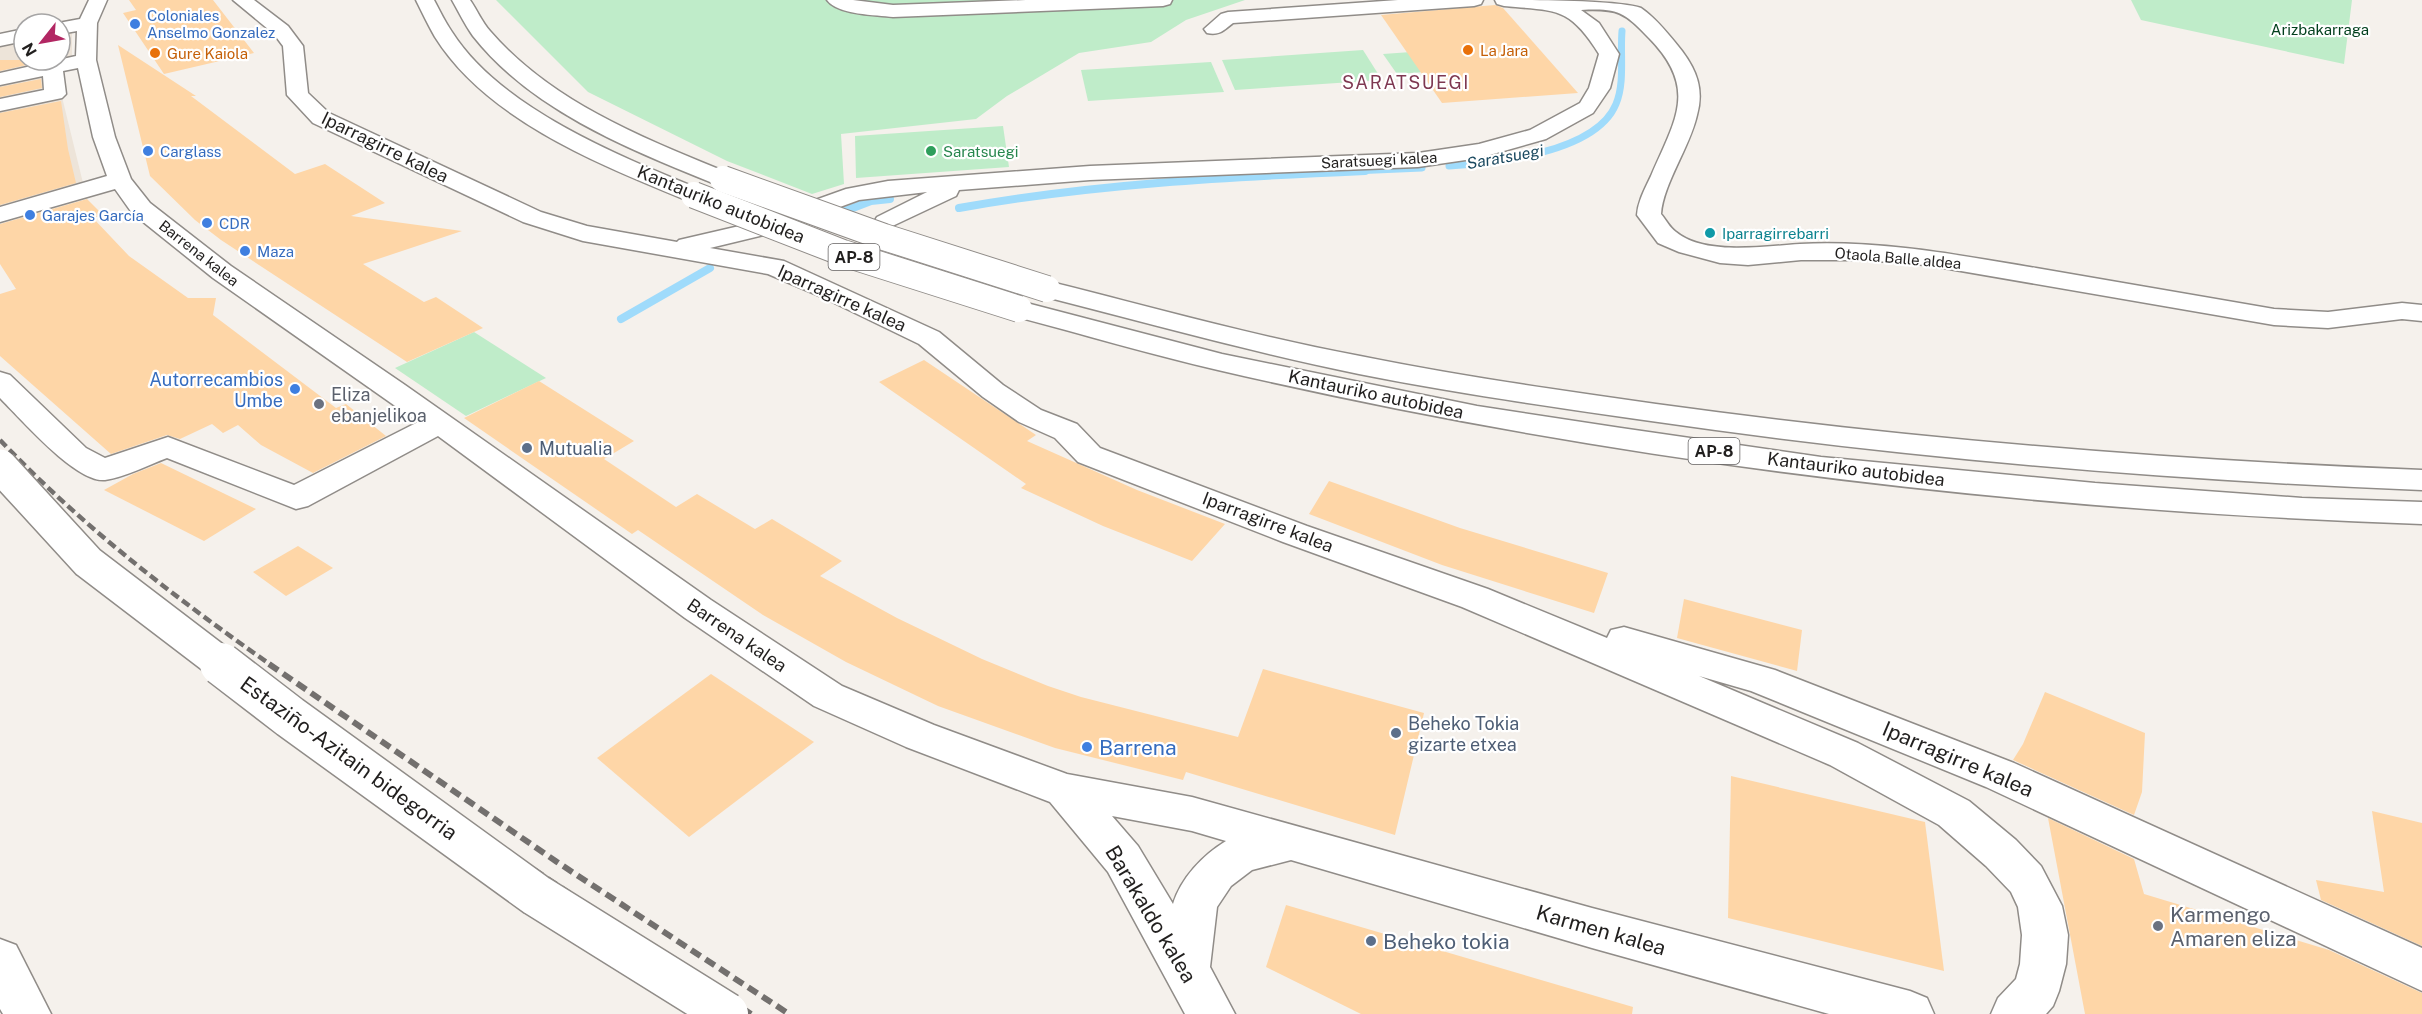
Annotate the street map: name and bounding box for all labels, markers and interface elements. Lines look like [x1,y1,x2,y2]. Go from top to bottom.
place label: Coloniales Anselmo Gonzalez [147,7,275,41]
north arrow [12,12,72,72]
marker: Coloniales Anselmo Gonzalez [128,17,142,31]
park label: Arizbakarraga [2271,21,2369,38]
text: N [18,39,41,60]
place label: La Jara [1480,42,1528,59]
marker: La Jara [1461,43,1475,57]
place label: Gure Kaiola [167,45,248,62]
marker: Gure Kaiola [148,46,162,60]
district label: SARATSUEGI [1342,72,1470,93]
street label: Iparragirre kalea [318,107,452,187]
water label: Saratsuegi [1465,141,1545,173]
place label: Carglass [160,143,221,160]
place label: Saratsuegi [943,143,1018,160]
marker: Carglass [141,144,155,158]
marker: Saratsuegi [924,144,938,158]
street label: Saratsuegi kalea [1320,148,1438,172]
street label: Kantauriko autobidea [634,161,808,247]
place label: Garajes García [42,207,144,224]
marker: Garajes García [23,208,37,222]
place label: CDR [219,215,250,232]
marker: CDR [200,216,214,230]
street label: Barrena kalea [156,217,242,289]
place label: Iparragirrebarri [1722,225,1829,242]
marker: Iparragirrebarri [1703,226,1717,240]
place label: Maza [257,243,294,260]
marker: Maza [238,244,252,258]
road number: AP-8 [828,244,880,270]
street label: Otaola Balle aldea [1834,244,1962,272]
street label: Iparragirre kalea [775,260,909,336]
street label: Kantauriko autobidea [1286,365,1466,423]
place label: Autorrecambios Umbe [149,369,283,411]
marker: Autorrecambios Umbe [288,382,302,396]
place label: Eliza ebanjelikoa [331,384,427,426]
marker: Eliza ebanjelikoa [312,397,326,411]
place label: Mutualia [539,438,612,459]
road number: AP-8 [1688,438,1740,464]
marker: Mutualia [520,441,534,455]
street label: Kantauriko autobidea [1766,448,1946,490]
street label: Iparragirre kalea [1200,487,1336,557]
street label: Barrena kalea [683,594,791,676]
street label: Estaziño-Azitain bidegorria [236,671,462,845]
place label: Beheko Tokia gizarte etxea [1408,713,1519,755]
street label: Iparragirre kalea [1879,716,2037,802]
marker: Beheko Tokia gizarte etxea [1389,726,1403,740]
place label: Barrena [1099,735,1177,760]
marker: Barrena [1080,740,1094,754]
street label: Barakaldo kalea [1100,841,1202,987]
street label: Karmen kalea [1533,900,1669,960]
place label: Karmengo Amaren eliza [2170,902,2297,951]
marker: Karmengo Amaren eliza [2151,919,2165,933]
place label: Beheko tokia [1383,929,1510,954]
marker: Beheko tokia [1364,934,1378,948]

